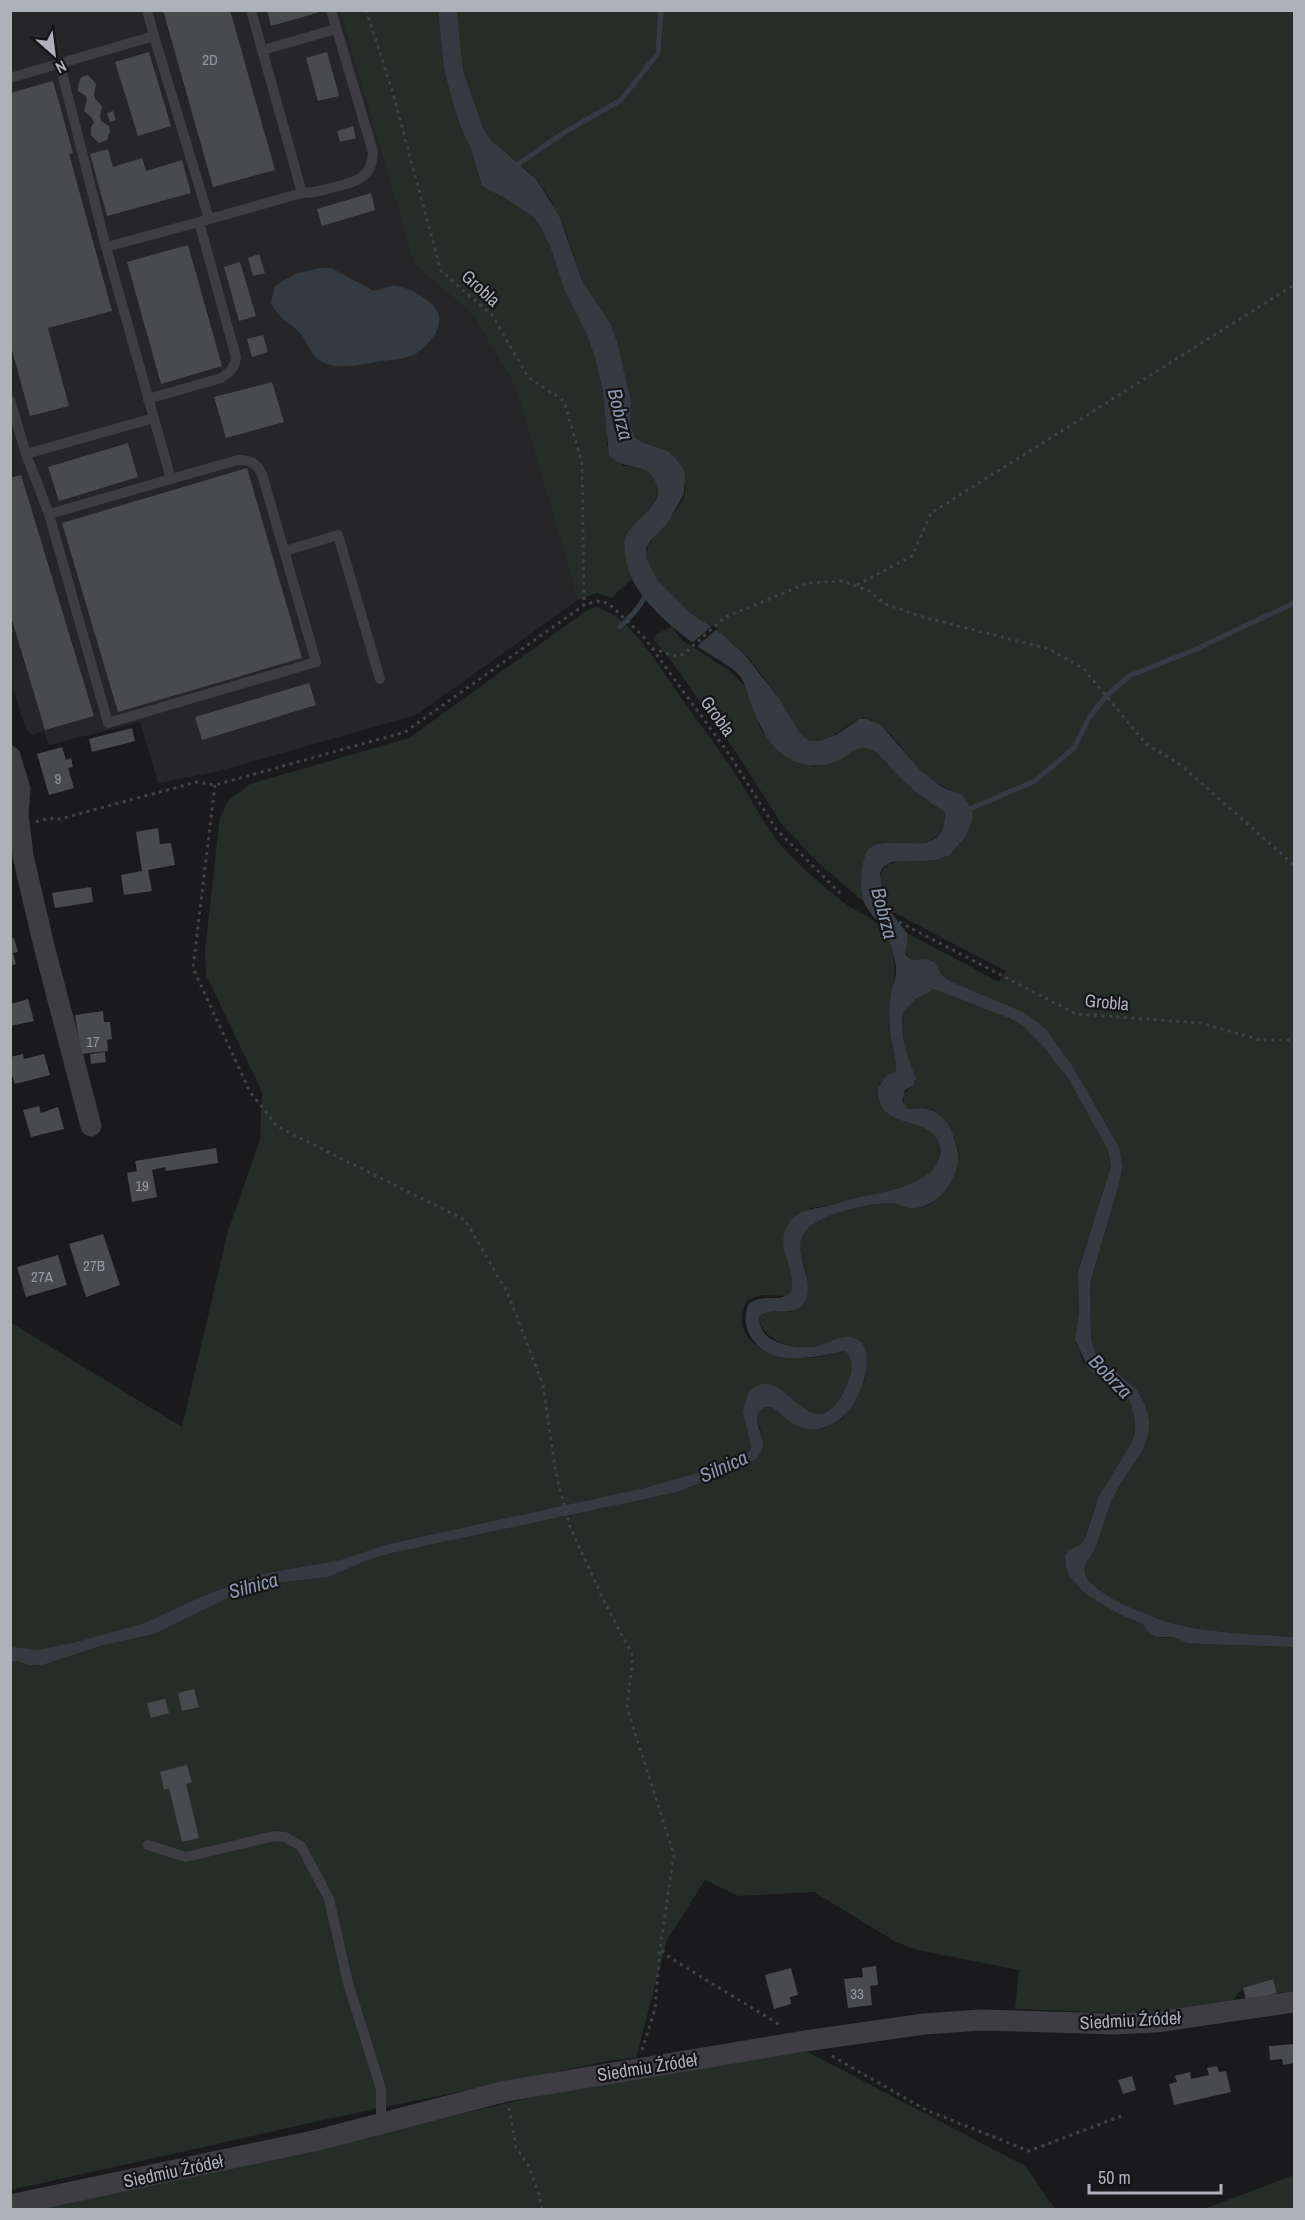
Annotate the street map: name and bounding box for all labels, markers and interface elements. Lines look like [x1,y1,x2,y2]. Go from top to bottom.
north arrow [24,24,84,84]
house number: 2D [202,49,218,70]
text: N [52,55,70,79]
street label: Grobla [456,264,506,312]
water label: Bobrza [602,386,640,442]
street label: Grobla [695,691,741,741]
house number: 9 [55,768,62,789]
water label: Bobrza [865,884,905,942]
street label: Grobla [1084,988,1130,1016]
house number: 17 [86,1031,100,1052]
house number: 19 [135,1175,149,1196]
house number: 27B [83,1255,105,1276]
house number: 27A [31,1266,54,1287]
water label: Bobrza [1083,1348,1139,1404]
water label: Silnica [695,1443,751,1489]
water label: Silnica [225,1565,281,1605]
house number: 33 [850,1983,864,2004]
street label: Siedmiu Źródeł [1079,2005,1182,2035]
street label: Siedmiu Źródeł [595,2047,699,2087]
street label: Siedmiu Źródeł [121,2148,226,2194]
scale bar [1089,2157,1221,2195]
text: 50 m [1098,2165,1131,2190]

